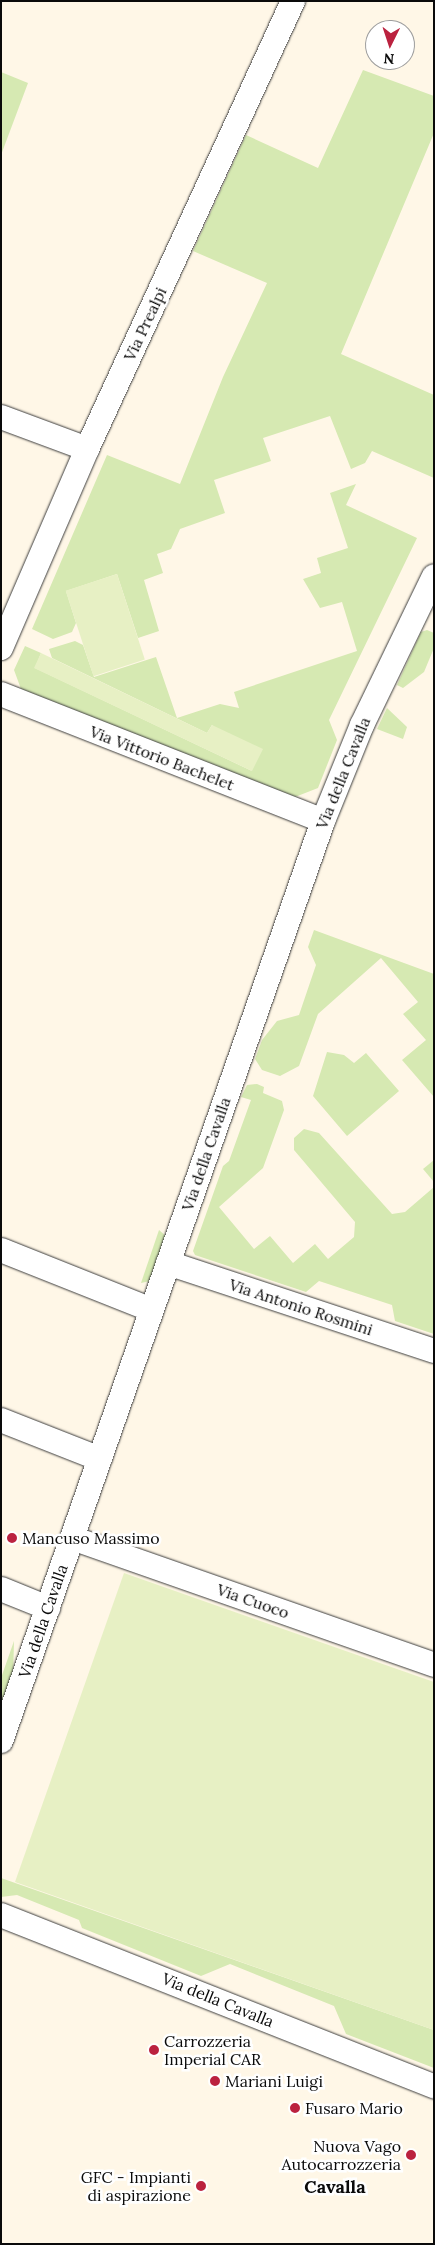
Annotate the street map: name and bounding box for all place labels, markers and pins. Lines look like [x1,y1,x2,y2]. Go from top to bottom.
place label: Mancuso Massimo [22,1528,160,1548]
marker: Mancuso Massimo [6,1532,18,1544]
place label: Carrozzeria Imperial CAR [164,2031,261,2069]
marker: Carrozzeria Imperial CAR [148,2044,160,2056]
place label: Mariani Luigi [225,2071,323,2091]
marker: Mariani Luigi [209,2075,221,2087]
place label: Fusaro Mario [305,2098,403,2118]
marker: Fusaro Mario [289,2102,301,2114]
place label: Nuova Vago Autocarrozzeria [282,2136,401,2174]
marker: Nuova Vago Autocarrozzeria [405,2149,417,2161]
place label: GFC - Impianti di aspirazione [81,2167,191,2205]
marker: GFC - Impianti di aspirazione [195,2180,207,2192]

